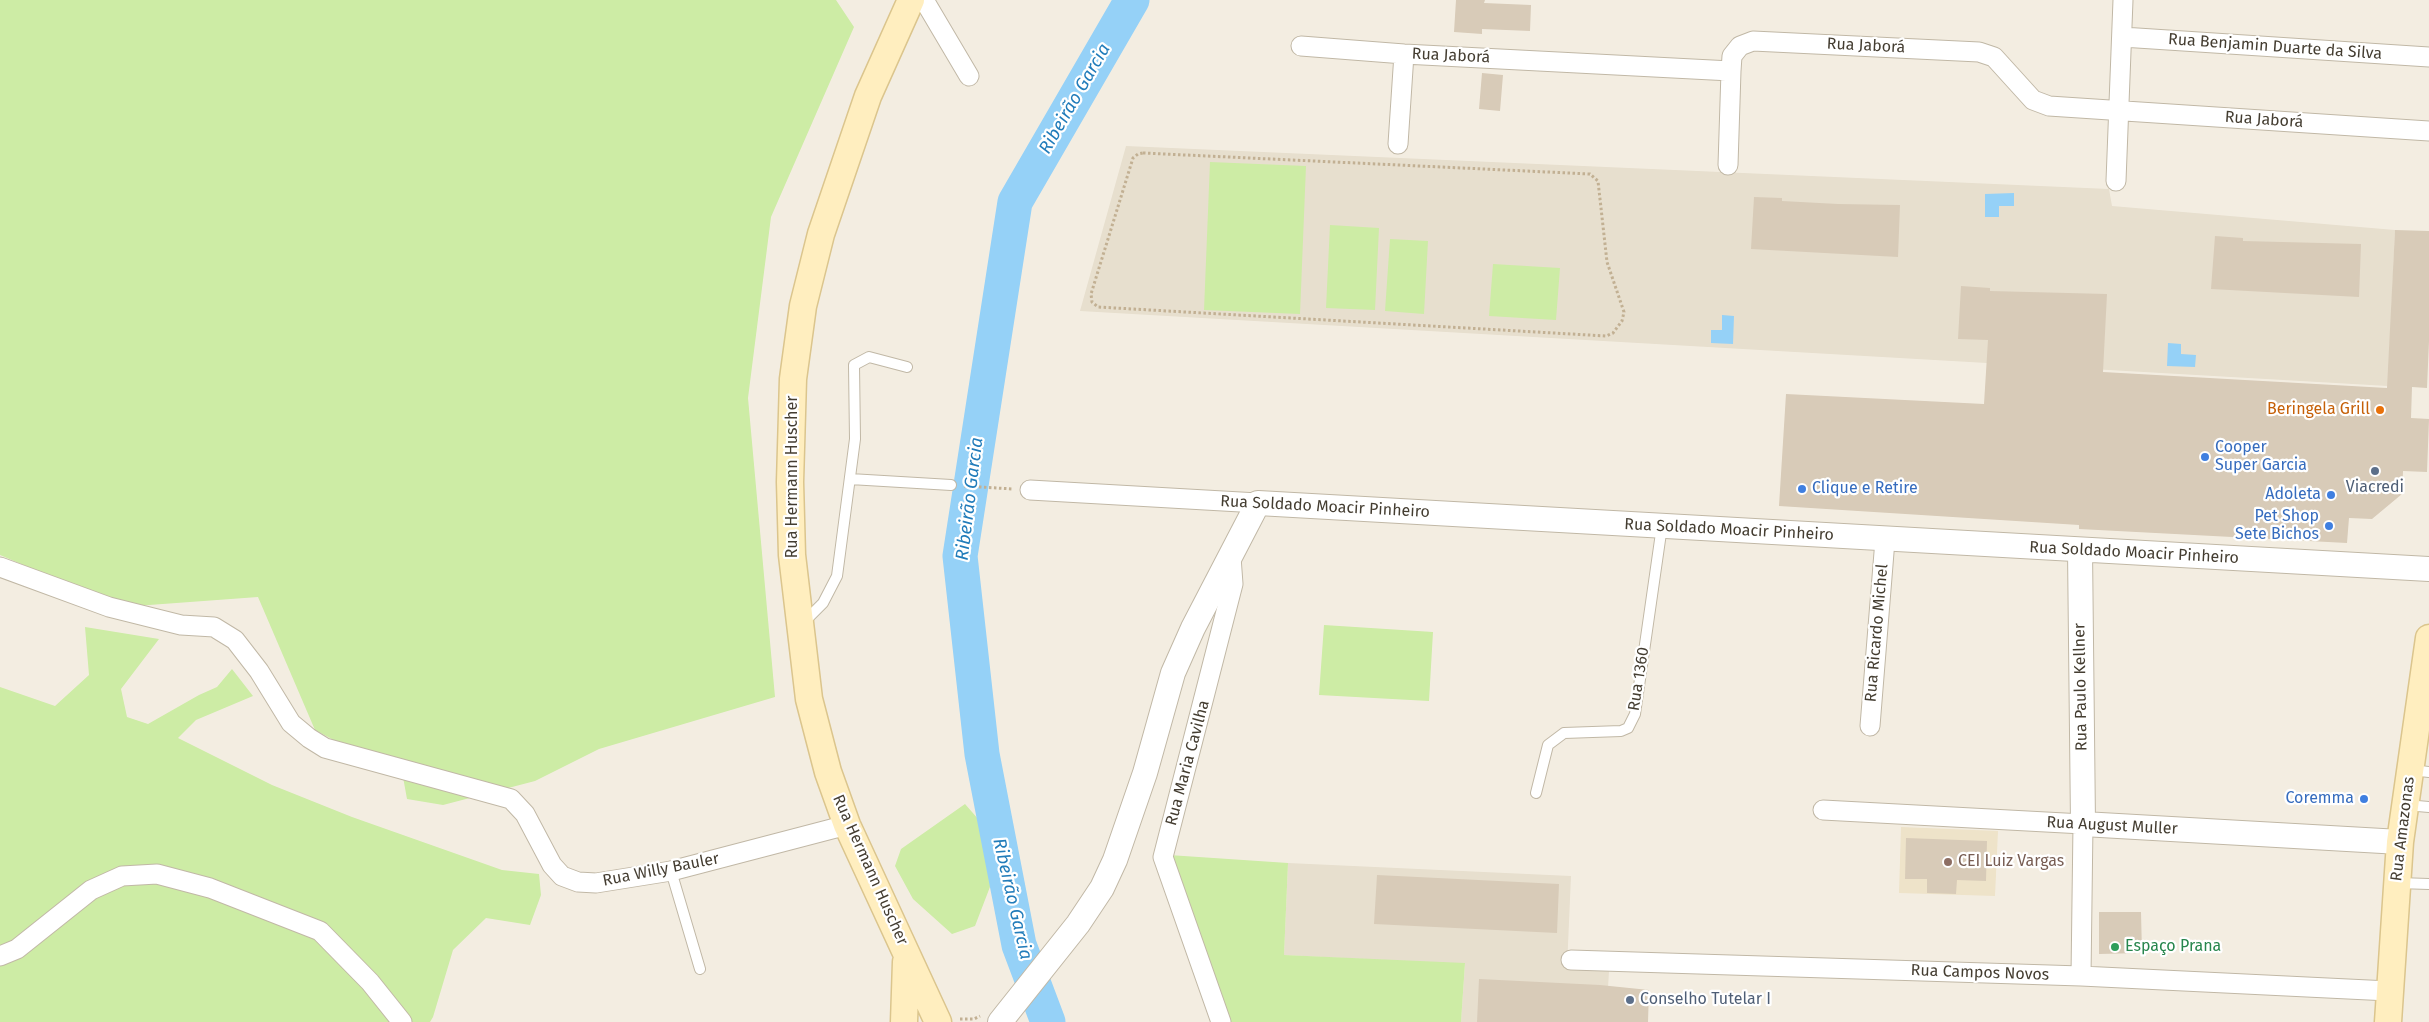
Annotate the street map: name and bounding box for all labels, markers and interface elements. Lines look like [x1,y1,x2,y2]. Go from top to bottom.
street label: Rua Benjamin Duarte da Silva [2167,30,2383,64]
street label: Rua Jaborá [1826,34,1906,58]
water label: Ribeirão Garcia [1035,40,1115,158]
street label: Rua Jaborá [1411,44,1491,68]
street label: Rua Jaborá [2224,108,2304,132]
street label: Rua Hermann Huscher [783,396,803,558]
place label: Beringela Grill [2267,400,2370,420]
marker: Beringela Grill [2374,404,2386,416]
water label: Ribeirão Garcia [952,436,988,562]
place label: Cooper Super Garcia [2215,438,2307,476]
marker: Cooper Super Garcia [2199,451,2211,463]
marker: Viacredi [2369,465,2381,477]
place label: Viacredi [2346,478,2404,498]
place label: Clique e Retire [1812,479,1918,499]
marker: Clique e Retire [1796,483,1808,495]
place label: Adoleta [2265,485,2321,505]
marker: Adoleta [2325,489,2337,501]
street label: Rua Soldado Moacir Pinheiro [1220,492,1430,522]
place label: Pet Shop Sete Bichos [2235,507,2319,545]
street label: Rua Soldado Moacir Pinheiro [1624,515,1834,545]
marker: Pet Shop Sete Bichos [2323,520,2335,532]
street label: Rua Soldado Moacir Pinheiro [2029,538,2239,568]
street label: Rua Ricardo Michel [1861,563,1893,703]
street label: Rua Paulo Kellner [2070,623,2092,751]
street label: Rua 1360 [1624,646,1654,712]
street label: Rua Maria Cavilha [1162,698,1214,828]
street label: Rua Amazonas [2387,776,2419,882]
place label: Coremma [2285,789,2354,809]
street label: Rua Hermann Huscher [828,792,912,948]
marker: Coremma [2358,793,2370,805]
street label: Rua August Muller [2046,813,2178,839]
water label: Ribeirão Garcia [988,836,1036,962]
street label: Rua Willy Bauler [601,849,721,891]
place label: CEI Luiz Vargas [1958,852,2064,872]
marker: CEI Luiz Vargas [1942,856,1954,868]
place label: Espaço Prana [2125,937,2221,957]
marker: Espaço Prana [2109,941,2121,953]
street label: Rua Campos Novos [1910,961,2050,985]
place label: Conselho Tutelar I [1640,990,1771,1010]
marker: Conselho Tutelar I [1624,994,1636,1006]

